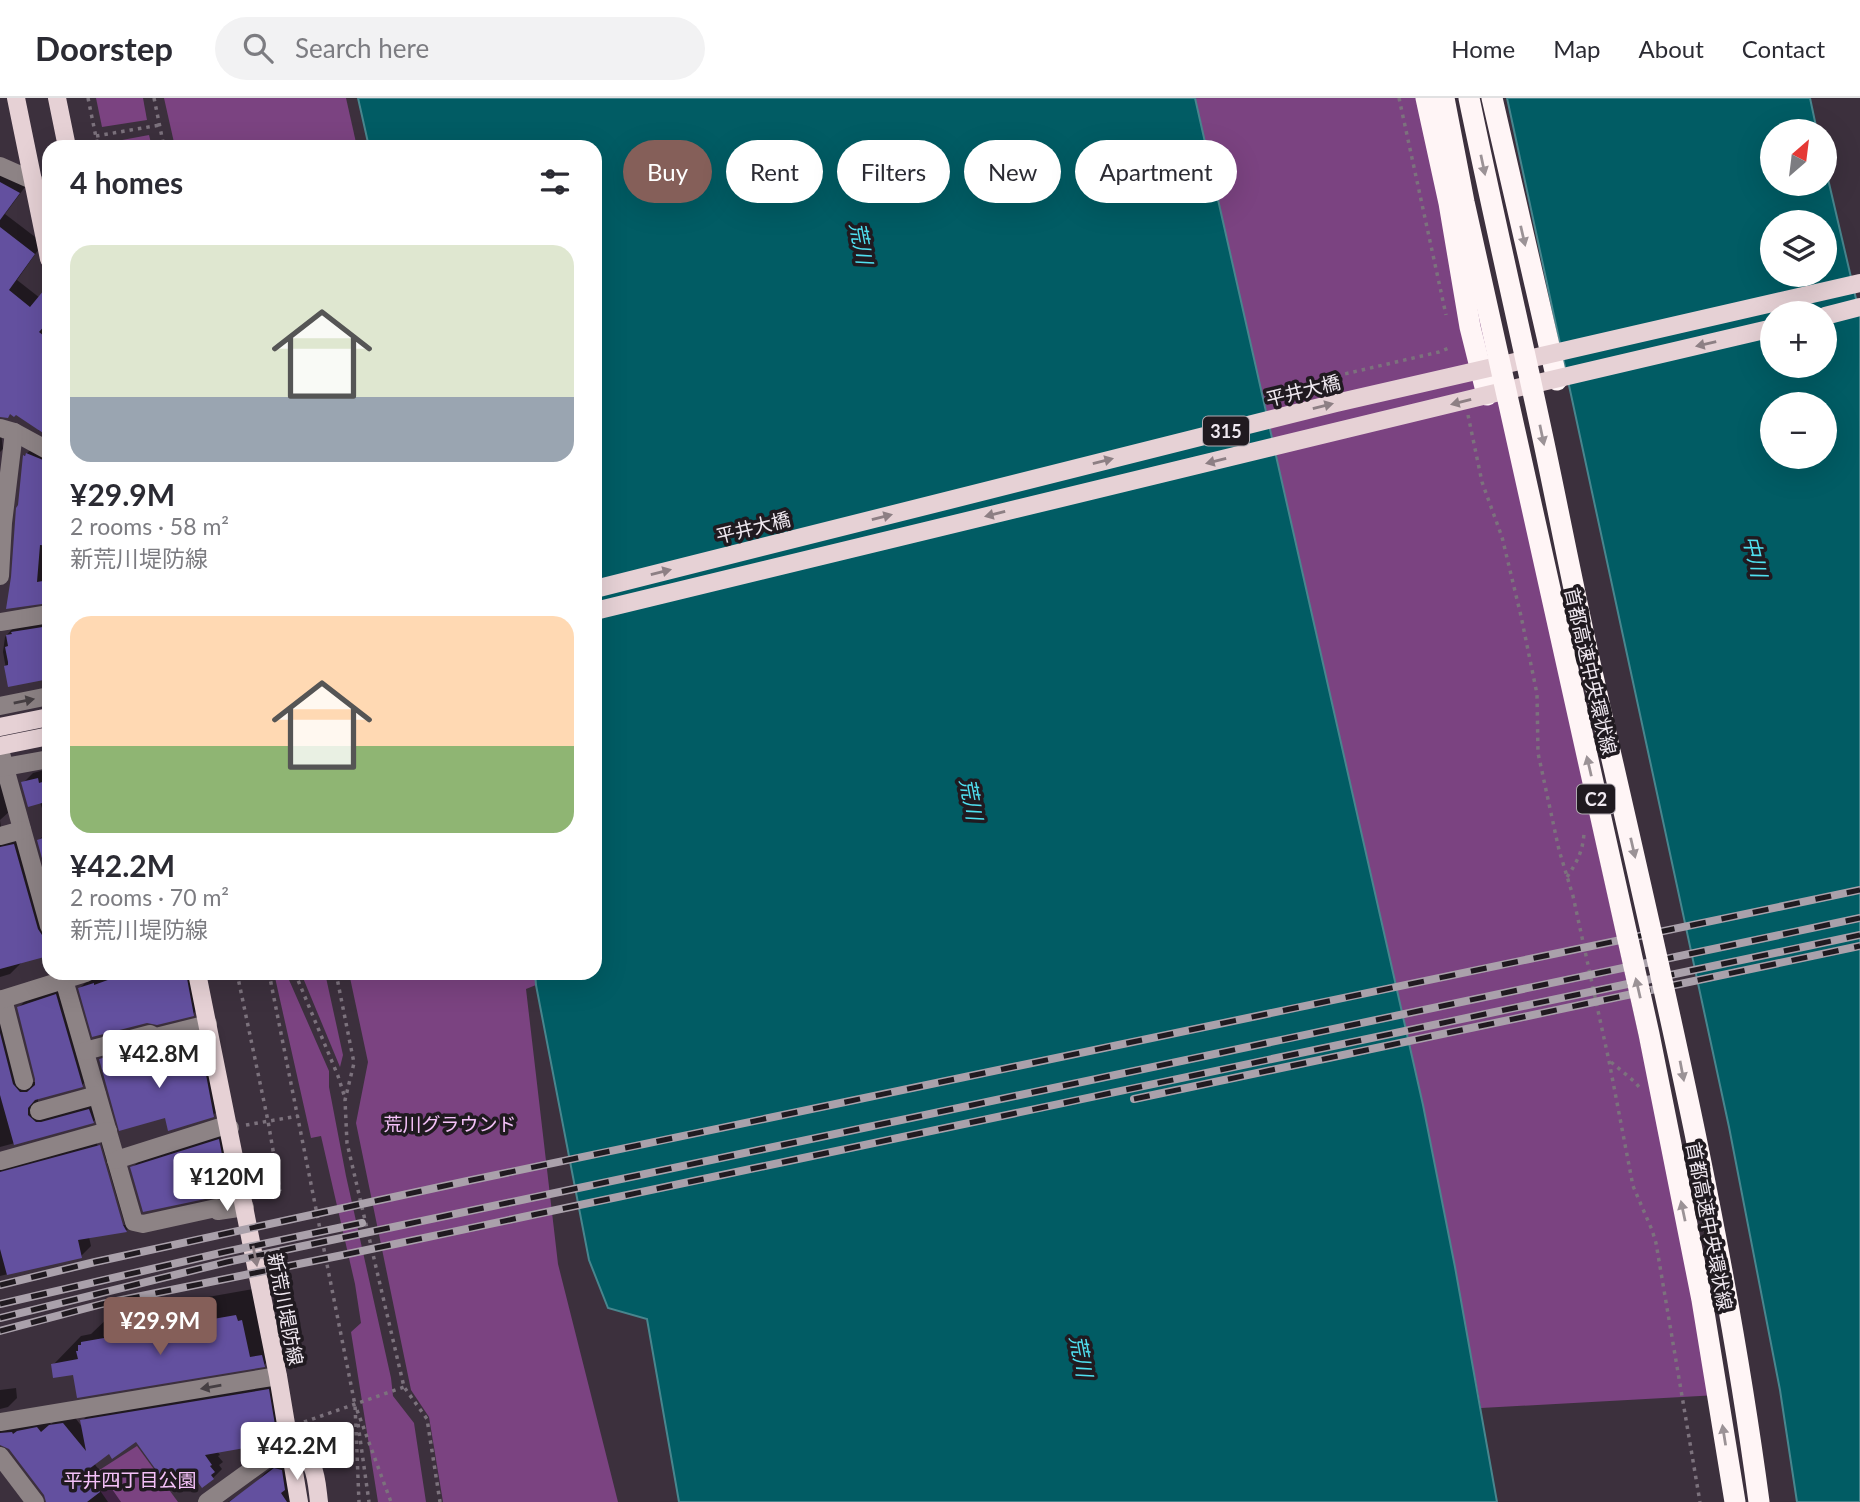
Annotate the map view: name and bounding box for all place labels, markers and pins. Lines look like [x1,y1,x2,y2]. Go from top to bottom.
pin: ¥42.8M [102,1030,216,1090]
pin: ¥120M [178,1154,276,1213]
pin: ¥29.9M [103,1298,217,1357]
pin: ¥42.2M [240,1422,354,1482]

